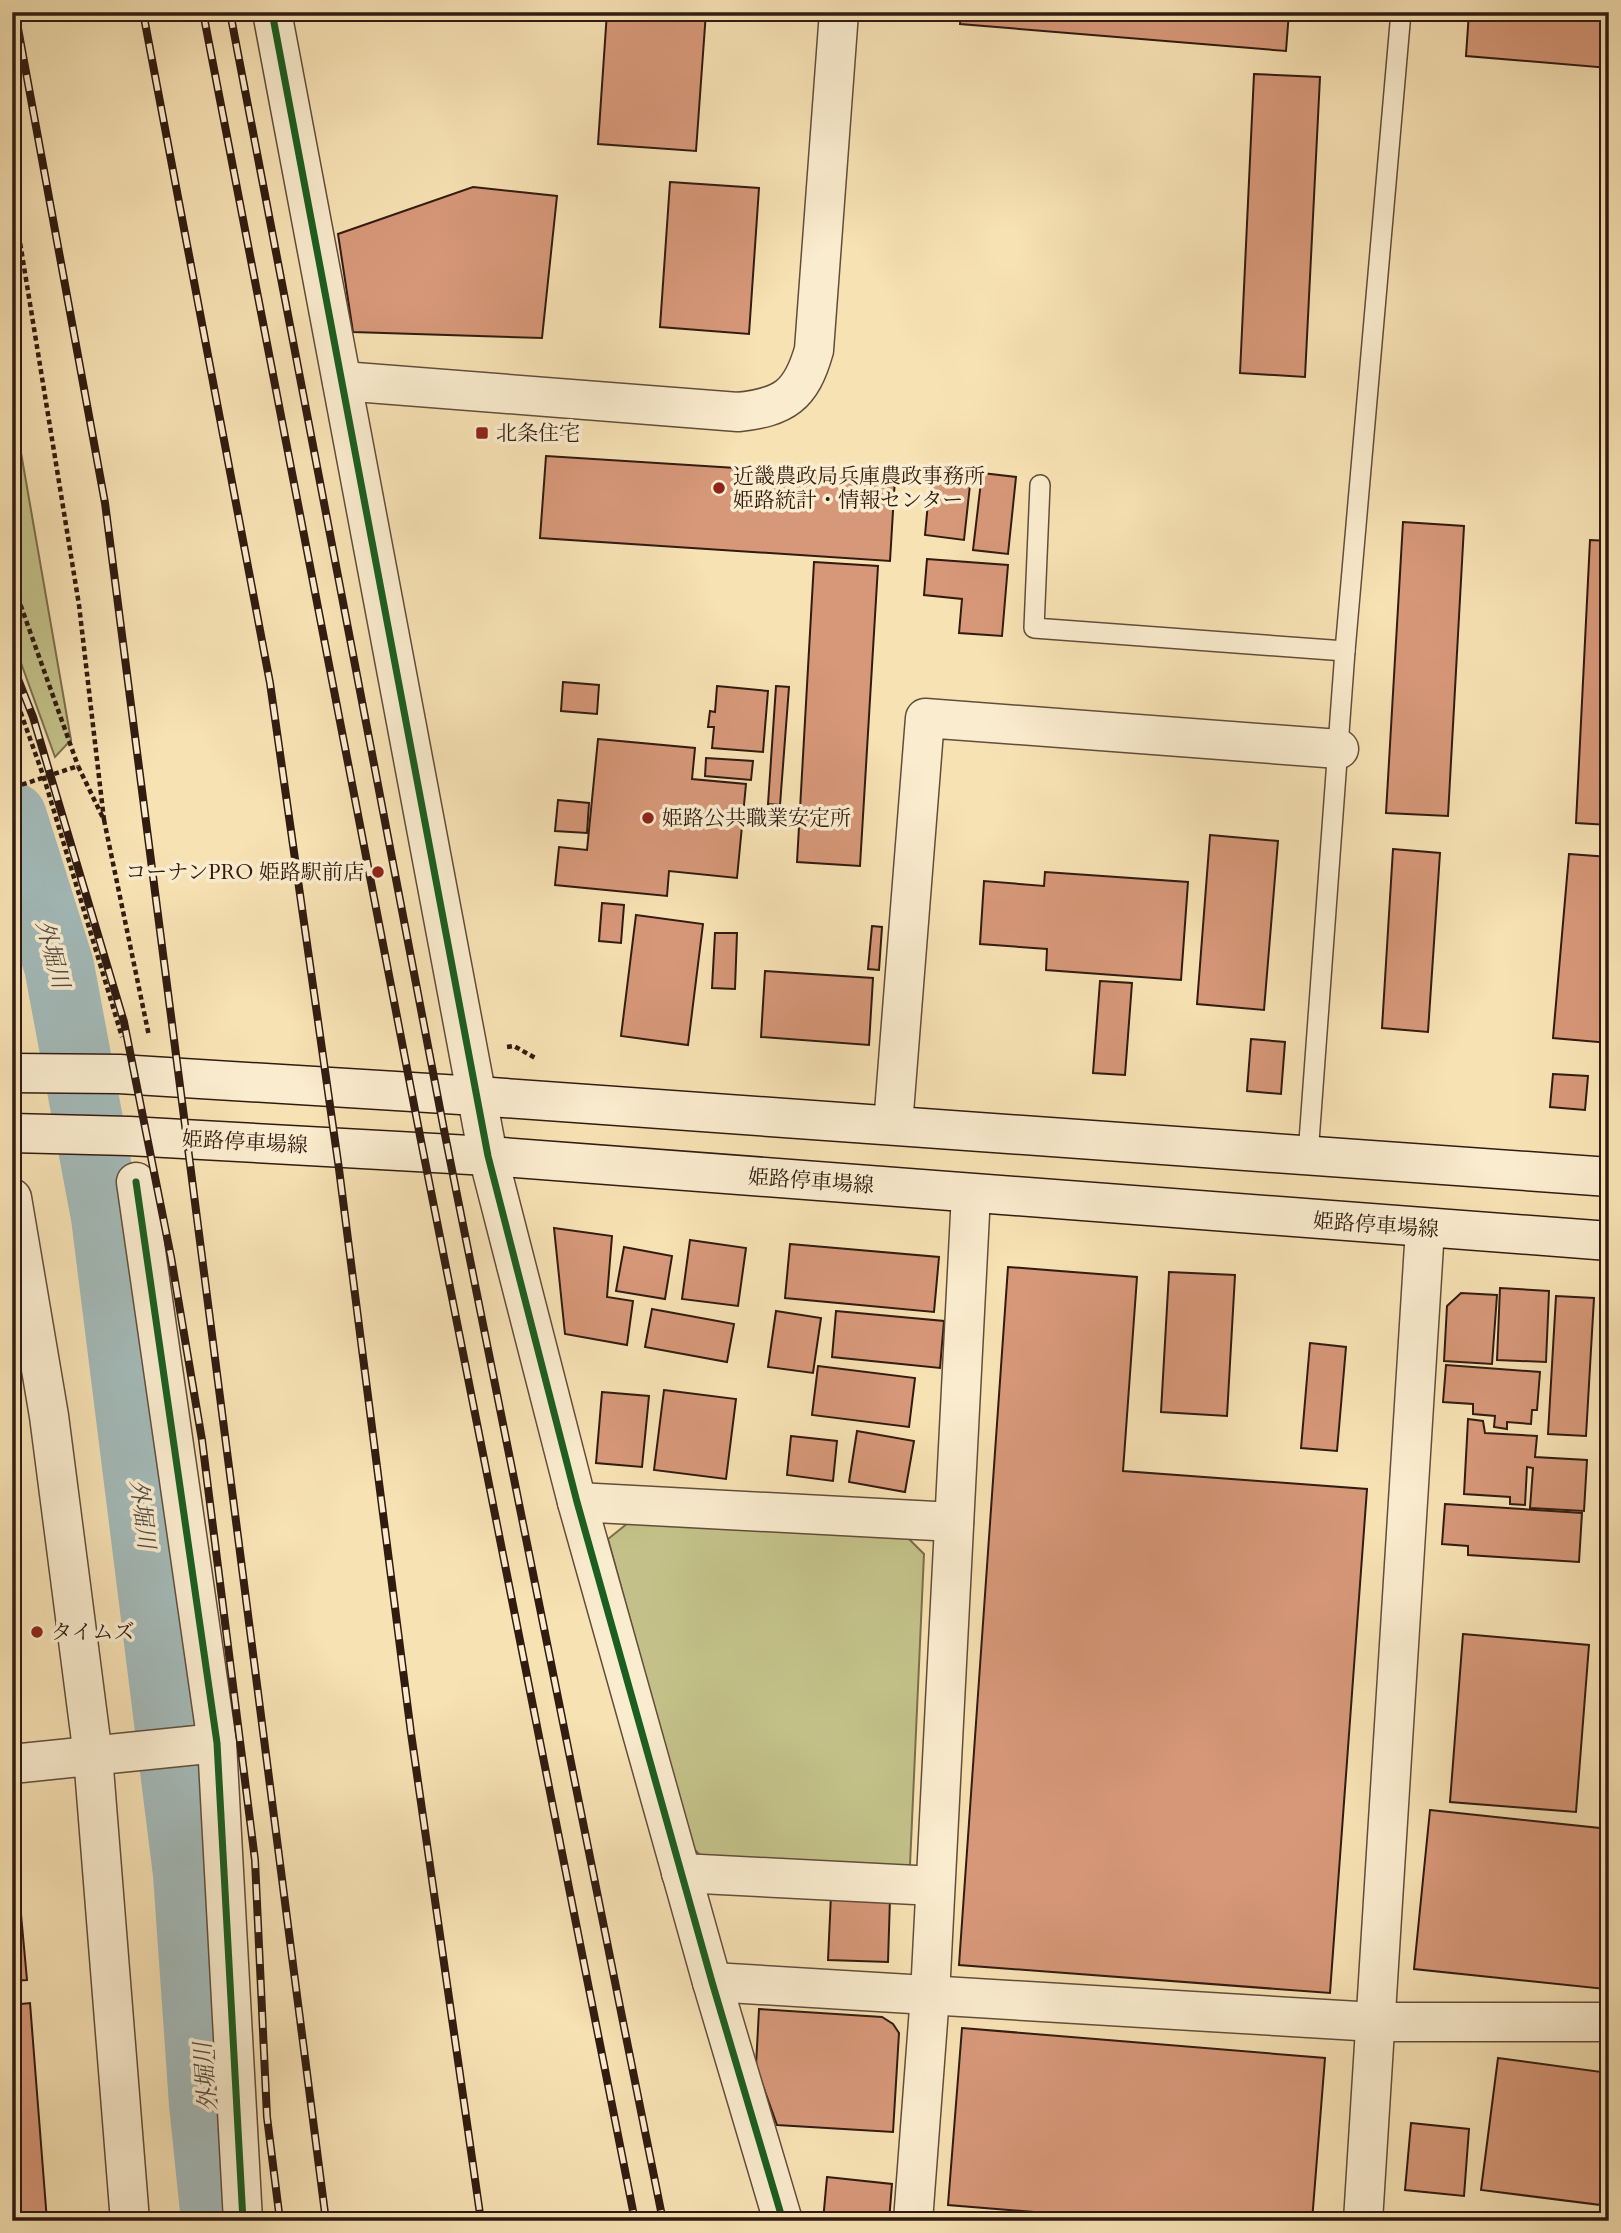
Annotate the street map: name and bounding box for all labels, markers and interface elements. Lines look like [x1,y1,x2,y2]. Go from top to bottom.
place label: 北条住宅 [496,419,580,448]
marker: 北条住宅 [474,425,490,441]
place label: 近畿農政局兵庫農政事務所 姫路統計・情報センター [733,462,985,515]
marker: 近畿農政局兵庫農政事務所 姫路統計・情報センター [711,480,727,496]
place label: 姫路公共職業安定所 [662,804,851,833]
marker: 姫路公共職業安定所 [640,810,656,826]
place label: コーナンPRO 姫路駅前店 [125,858,364,887]
marker: コーナンPRO 姫路駅前店 [370,864,386,880]
water label: 外堀川 [29,917,77,994]
street label: 姫路停車場線 [181,1125,309,1160]
street label: 姫路停車場線 [747,1163,875,1200]
street label: 姫路停車場線 [1312,1207,1440,1244]
water label: 外堀川 [123,1478,162,1553]
place label: タイムズ [51,1618,135,1647]
marker: タイムズ [29,1624,45,1640]
water label: 外堀川 [187,2038,224,2113]

